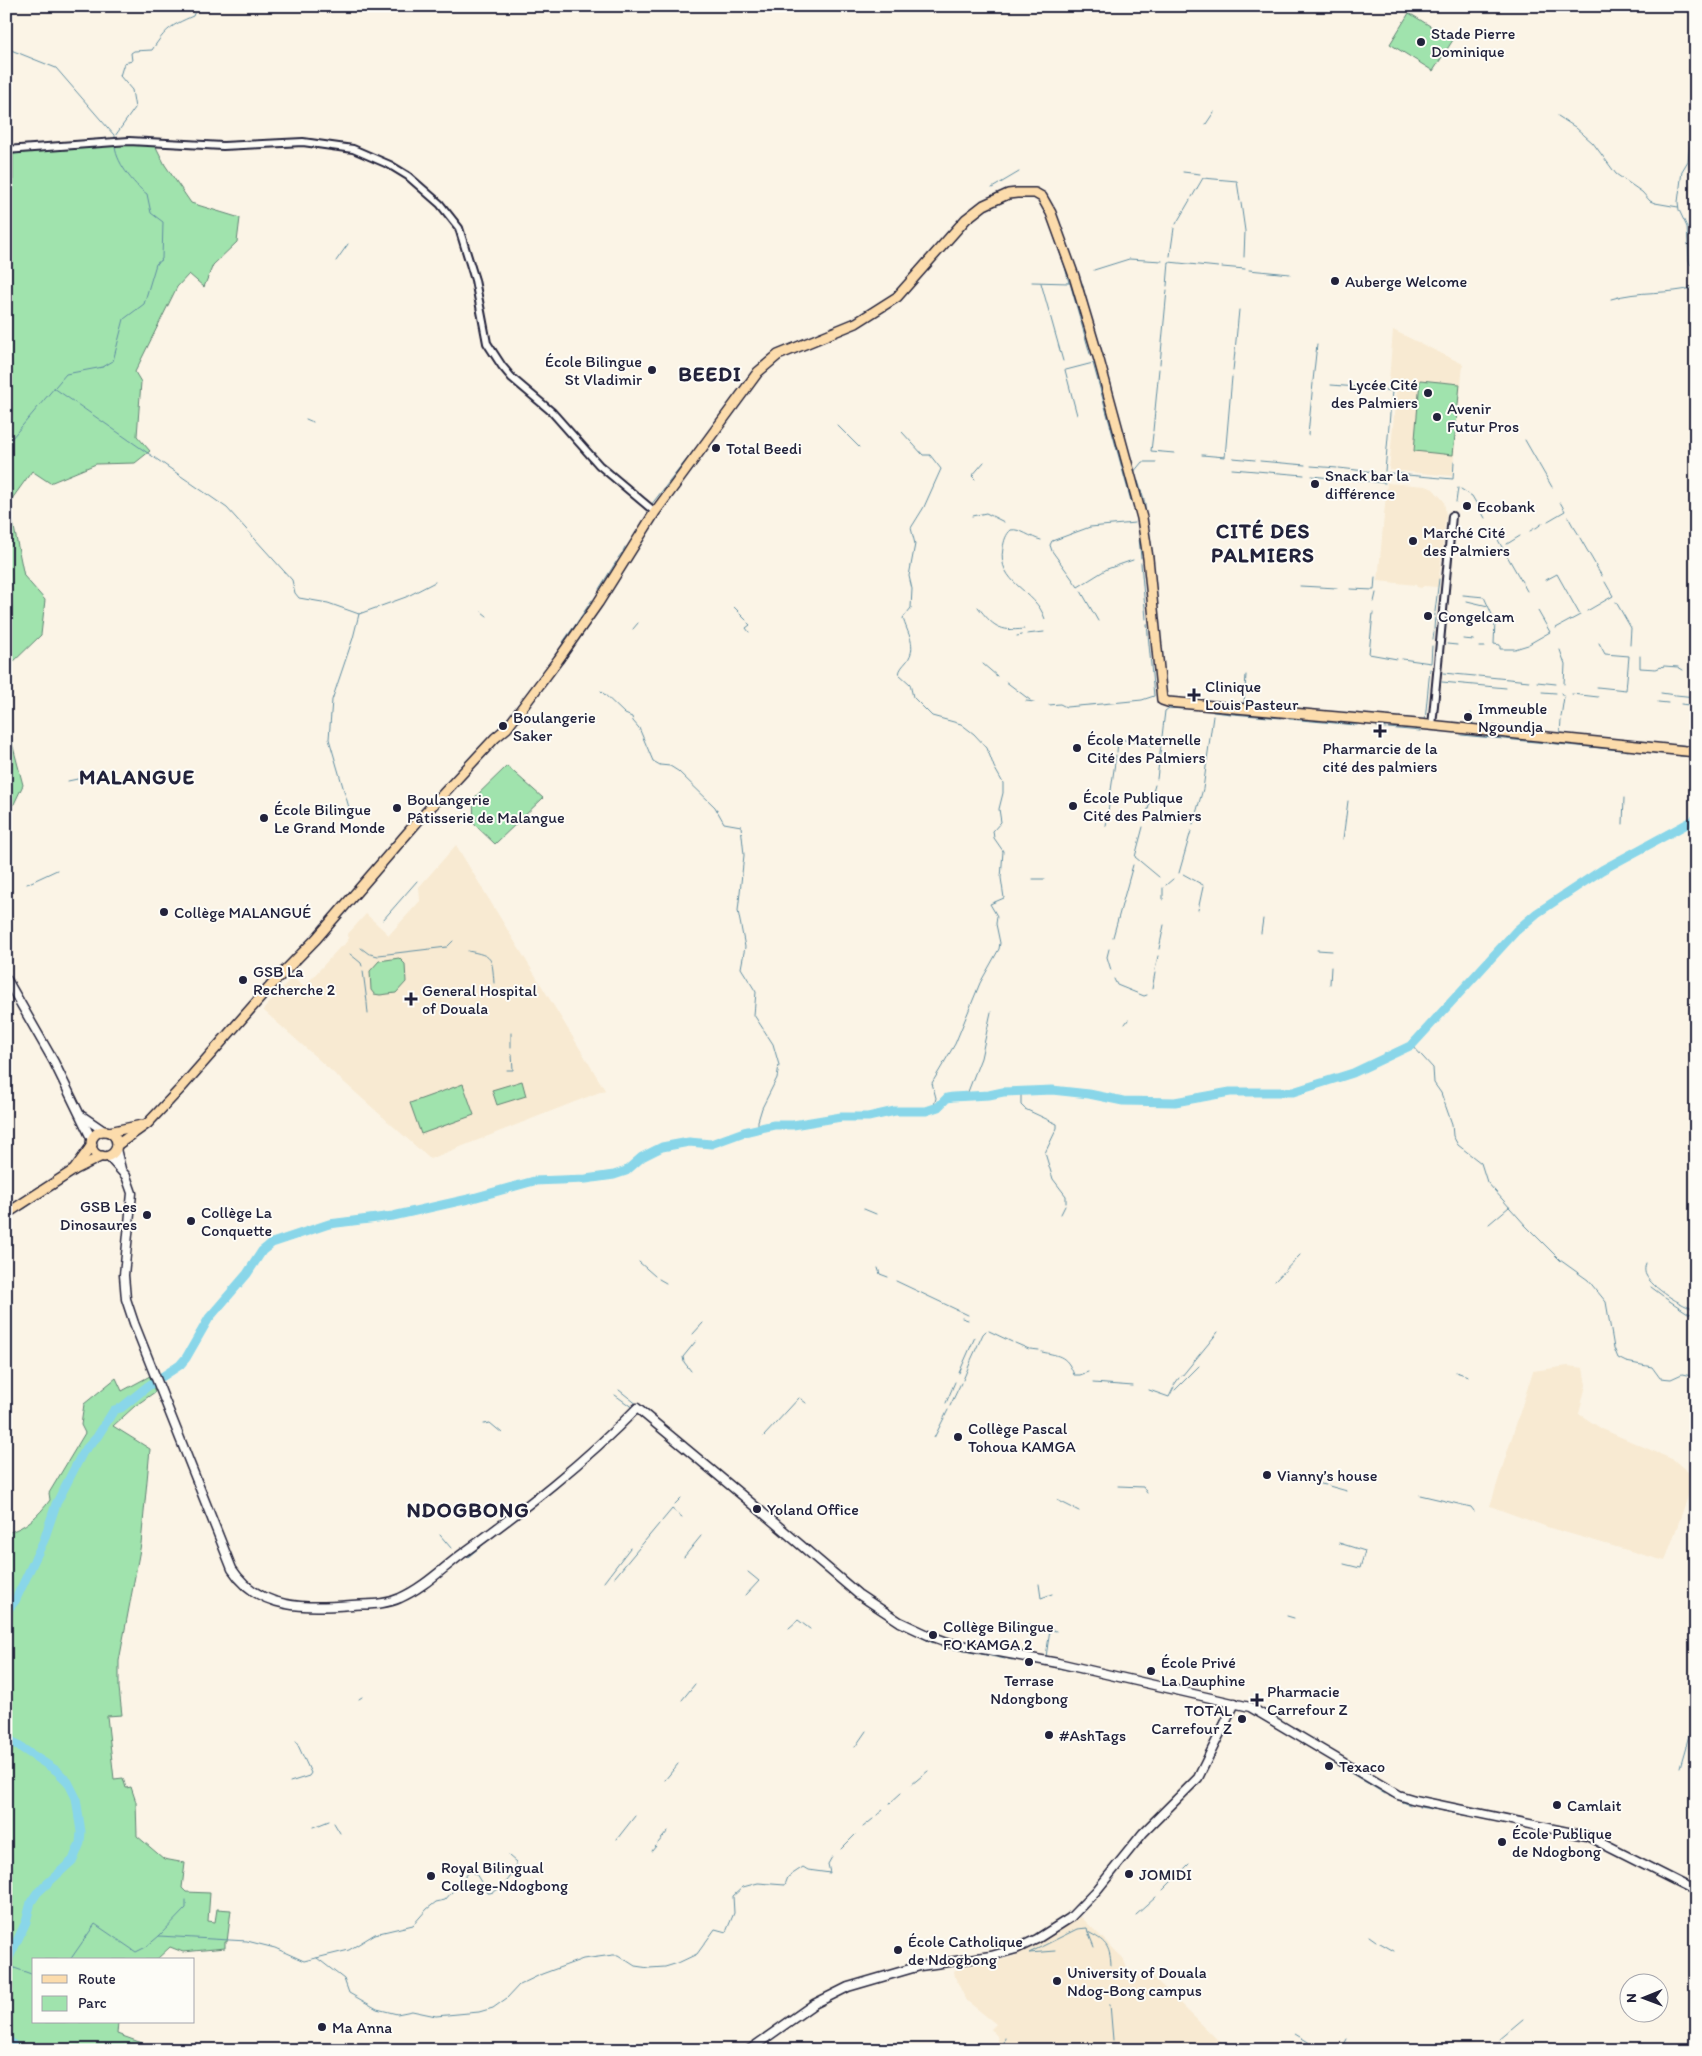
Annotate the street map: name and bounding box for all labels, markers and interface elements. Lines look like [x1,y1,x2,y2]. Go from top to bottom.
place label: Stade Pierre Dominique [1431,24,1515,61]
marker: Stade Pierre Dominique [1415,36,1427,48]
place label: Auberge Welcome [1345,272,1468,291]
marker: Auberge Welcome [1329,275,1341,287]
place label: École Bilingue St Vladimir [545,352,642,389]
district label: BEEDI [678,361,742,386]
marker: École Bilingue St Vladimir [646,364,658,376]
place label: Lycée Cité des Palmiers [1331,375,1418,412]
marker: Lycée Cité des Palmiers [1422,387,1434,399]
place label: Avenir Futur Pros [1447,399,1519,436]
marker: Avenir Futur Pros [1431,411,1443,423]
place label: Total Beedi [726,439,802,458]
marker: Total Beedi [710,442,722,454]
place label: Snack bar la différence [1325,466,1410,503]
marker: Snack bar la différence [1309,478,1321,490]
place label: Ecobank [1477,497,1536,516]
marker: Ecobank [1461,500,1473,512]
district label: CITÉ DES PALMIERS [1211,518,1315,567]
place label: Marché Cité des Palmiers [1423,523,1510,560]
marker: Marché Cité des Palmiers [1407,535,1419,547]
place label: Congelcam [1438,607,1515,626]
marker: Congelcam [1422,610,1434,622]
place label: Clinique Louis Pasteur [1205,677,1299,714]
marker: Clinique Louis Pasteur [1187,688,1201,702]
place label: Immeuble Ngoundja [1478,699,1548,736]
place label: Boulangerie Saker [513,708,596,745]
marker: Immeuble Ngoundja [1462,711,1474,723]
marker: Boulangerie Saker [497,720,509,732]
marker: Pharmarcie de la cité des palmiers [1374,725,1386,737]
place label: École Maternelle Cité des Palmiers [1087,730,1206,767]
place label: Pharmarcie de la cité des palmiers [1322,739,1438,776]
marker: École Maternelle Cité des Palmiers [1071,742,1083,754]
district label: MALANGUE [79,764,195,789]
place label: École Publique Cité des Palmiers [1083,788,1202,825]
place label: Boulangerie Pâtisserie de Malangue [407,790,565,827]
place label: École Bilingue Le Grand Monde [274,800,385,837]
marker: École Publique Cité des Palmiers [1067,800,1079,812]
marker: Boulangerie Pâtisserie de Malangue [391,802,403,814]
marker: École Bilingue Le Grand Monde [258,812,270,824]
place label: Collège MALANGUÉ [174,903,311,922]
marker: Collège MALANGUÉ [158,906,170,918]
place label: GSB La Recherche 2 [253,962,336,999]
marker: GSB La Recherche 2 [237,974,249,986]
place label: General Hospital of Douala [422,981,537,1018]
marker: General Hospital of Douala [404,992,418,1006]
place label: GSB Les Dinosaures [60,1197,137,1234]
place label: Collège La Conquette [201,1203,273,1240]
marker: GSB Les Dinosaures [141,1209,153,1221]
marker: Collège La Conquette [185,1215,197,1227]
place label: Collège Pascal Tohoua KAMGA [968,1419,1076,1456]
marker: Collège Pascal Tohoua KAMGA [952,1431,964,1443]
place label: Vianny’s house [1277,1466,1378,1485]
marker: Vianny’s house [1261,1469,1273,1481]
district label: NDOGBONG [406,1497,530,1522]
place label: Yoland Office [767,1500,859,1519]
marker: Yoland Office [751,1503,763,1515]
place label: Collège Bilingue FO KAMGA 2 [943,1617,1054,1654]
marker: Collège Bilingue FO KAMGA 2 [927,1629,939,1641]
place label: École Privé La Dauphine [1161,1653,1245,1690]
marker: Terrase Ndongbong [1023,1656,1035,1668]
marker: École Privé La Dauphine [1145,1665,1157,1677]
place label: Terrase Ndongbong [990,1671,1069,1708]
place label: Pharmacie Carrefour Z [1267,1682,1348,1719]
marker: Pharmacie Carrefour Z [1251,1694,1263,1706]
place label: TOTAL Carrefour Z [1151,1701,1232,1738]
marker: TOTAL Carrefour Z [1236,1713,1248,1725]
place label: #AshTags [1059,1726,1126,1745]
marker: #AshTags [1043,1729,1055,1741]
place label: Texaco [1339,1757,1385,1776]
marker: Texaco [1323,1760,1335,1772]
place label: Camlait [1567,1796,1622,1815]
marker: Camlait [1551,1799,1563,1811]
place label: École Publique de Ndogbong [1512,1824,1612,1861]
marker: École Publique de Ndogbong [1496,1836,1508,1848]
place label: Royal Bilingual College-Ndogbong [441,1858,569,1895]
place label: JOMIDI [1139,1865,1192,1884]
marker: JOMIDI [1123,1868,1135,1880]
marker: Royal Bilingual College-Ndogbong [425,1870,437,1882]
place label: École Catholique de Ndogbong [908,1932,1023,1969]
marker: École Catholique de Ndogbong [892,1944,904,1956]
legend [32,1958,195,2024]
place label: University of Douala Ndog-Bong campus [1067,1963,1207,2000]
text: Route [78,1970,116,1988]
north arrow [1620,1974,1670,2024]
marker: University of Douala Ndog-Bong campus [1051,1975,1063,1987]
text: N [1623,1993,1640,2003]
text: Parc [78,1994,107,2012]
place label: Ma Anna [332,2018,392,2037]
marker: Ma Anna [316,2021,328,2033]

